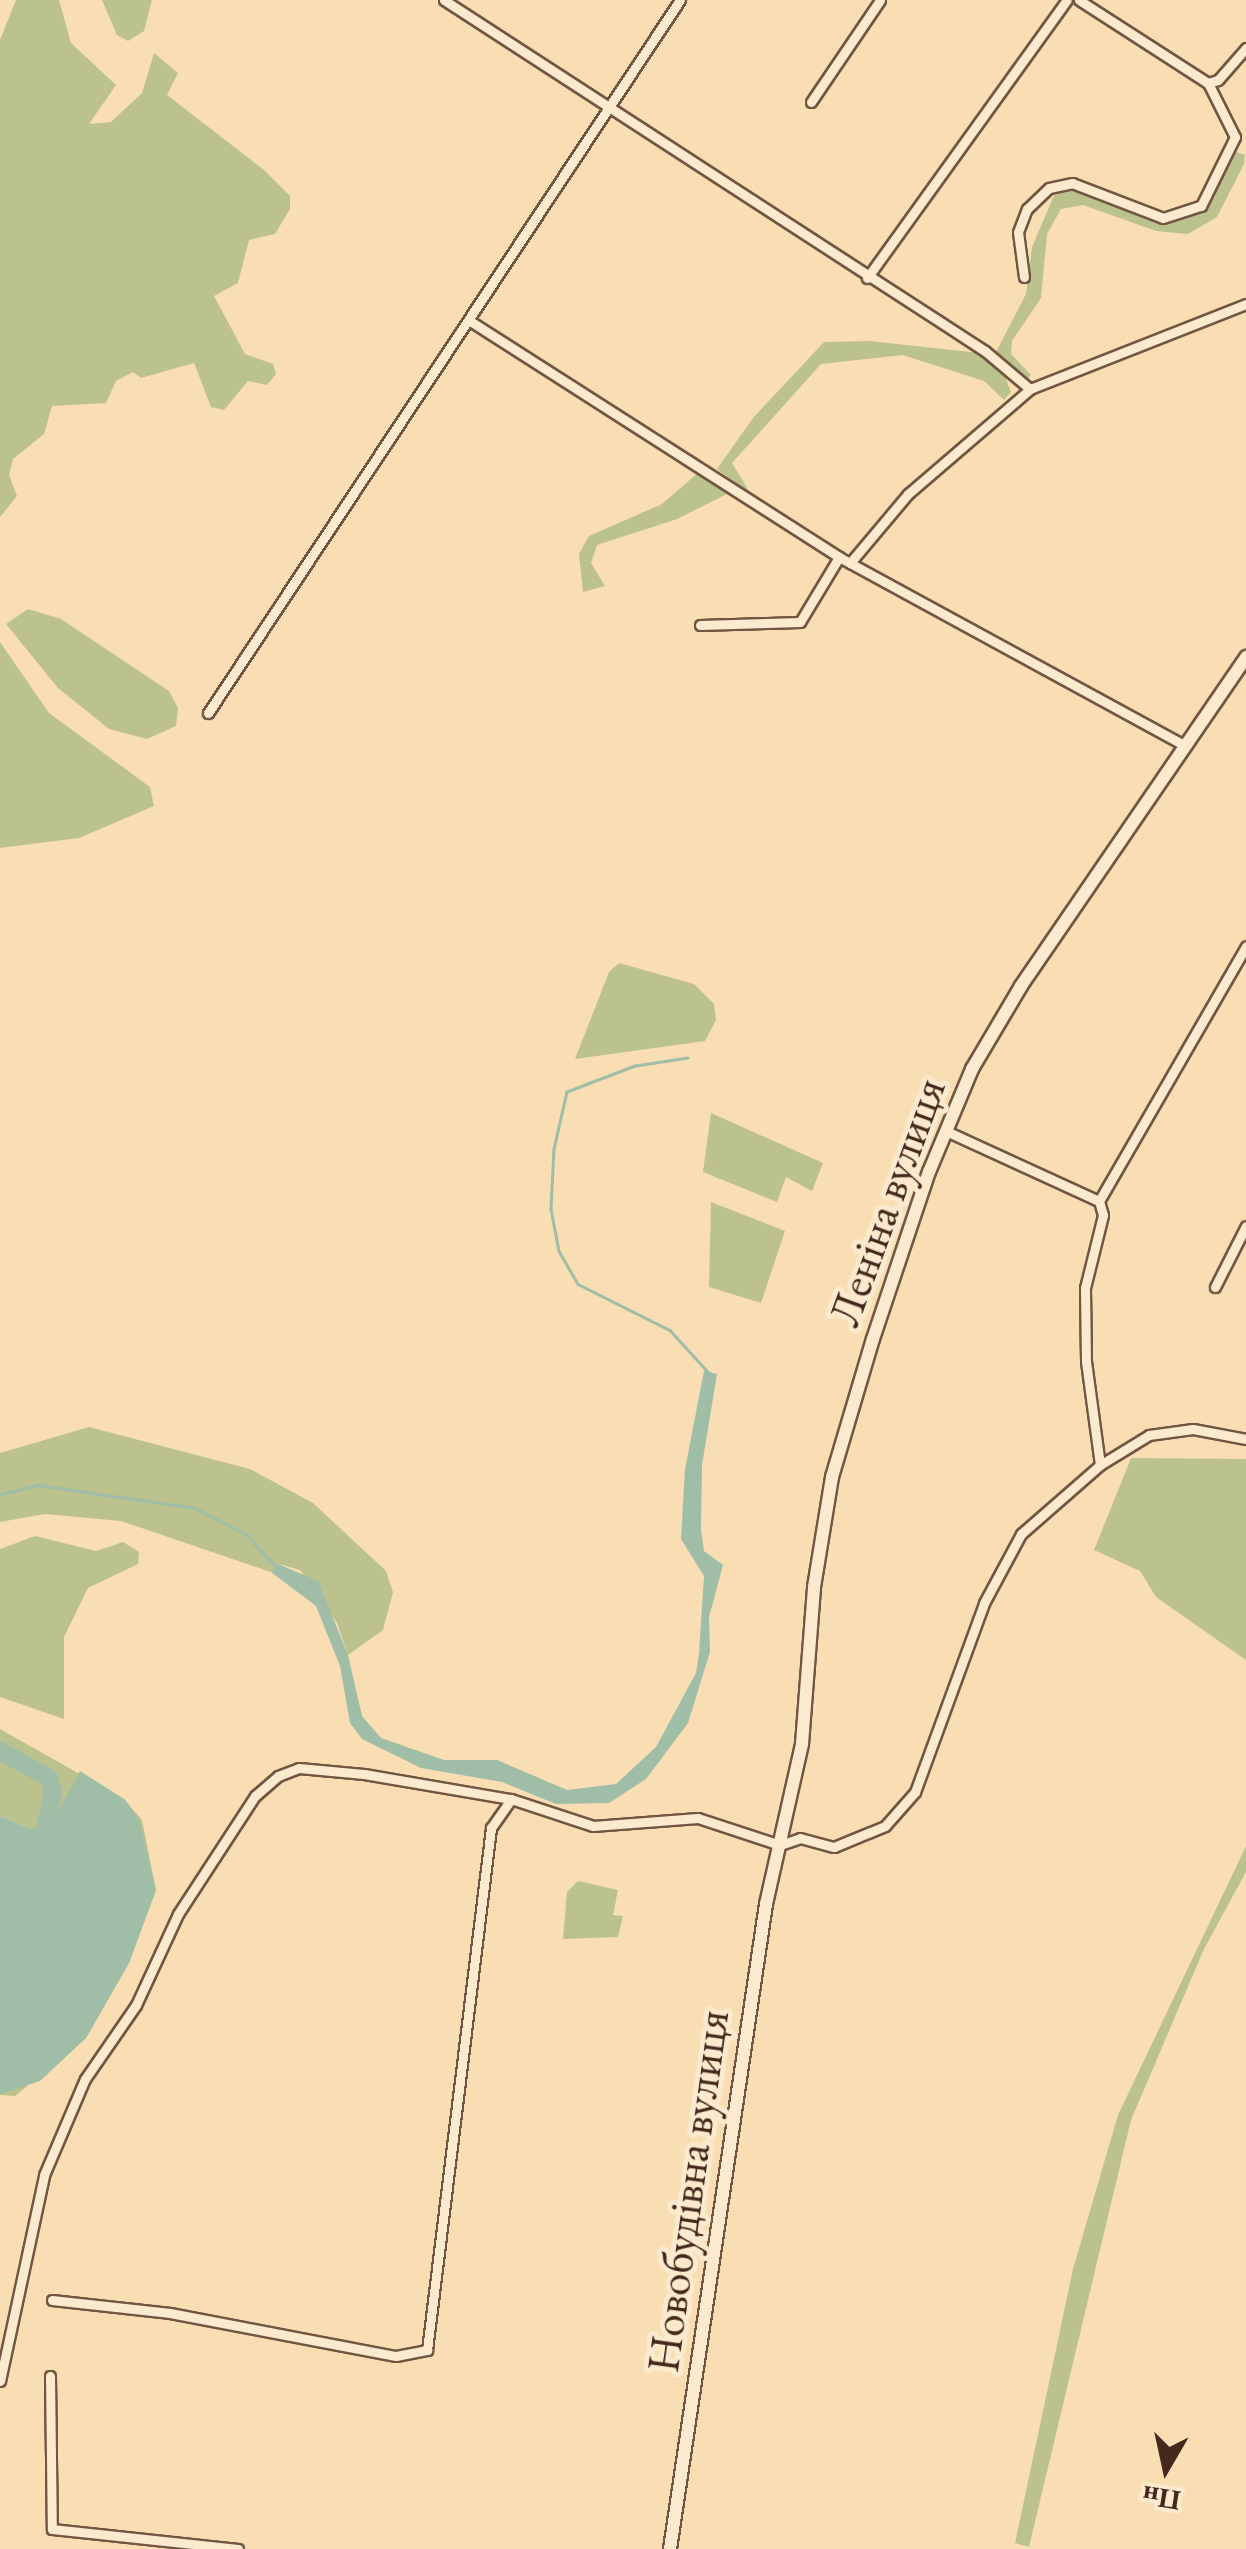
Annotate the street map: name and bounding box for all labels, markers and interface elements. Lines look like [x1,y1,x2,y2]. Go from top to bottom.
street label: Леніна вулиця [817,1071,957,1333]
street label: Новобудівна вулиця [636,2006,740,2376]
north arrow [1116,2419,1216,2519]
text: Пн [1140,2478,1183,2519]

